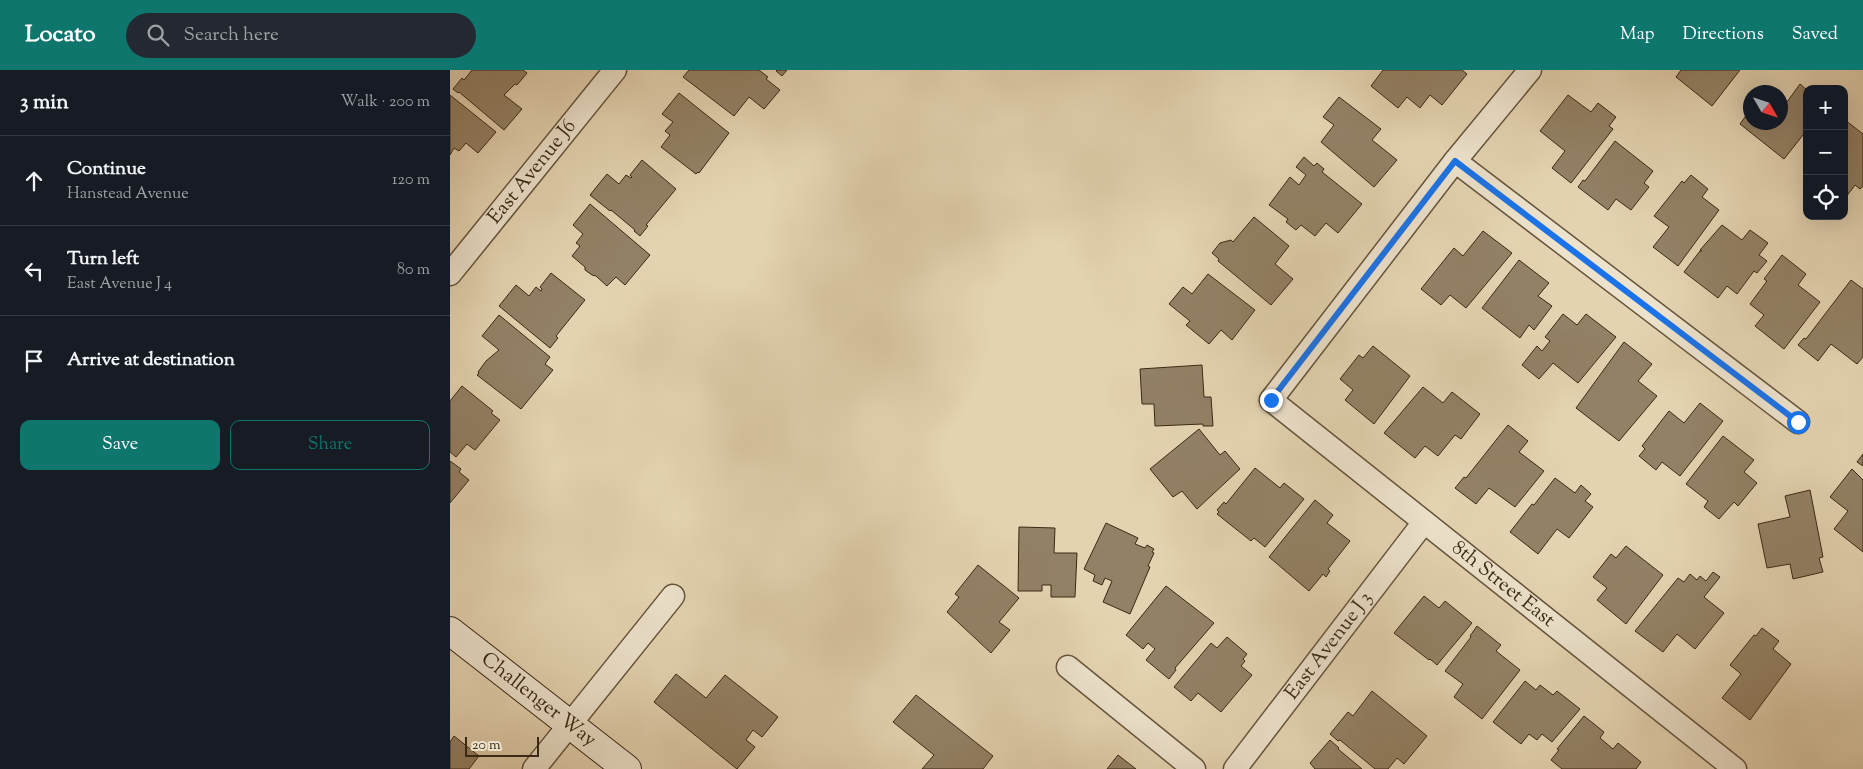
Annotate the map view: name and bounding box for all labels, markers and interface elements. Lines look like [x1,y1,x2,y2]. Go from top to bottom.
search box [126,13,476,58]
text: Locato [25,18,96,52]
icon: search [144,21,172,49]
text: Search here [184,22,279,49]
text: Map [1620,22,1655,48]
text: Directions [1683,22,1764,48]
text: Saved [1792,22,1838,48]
north arrow [1743,85,1788,130]
map controls [1803,85,1848,220]
button: + [1803,85,1848,130]
text: 3 min [20,88,69,118]
text: Walk · 200 m [341,91,430,114]
street label: East Avenue J6 [481,114,584,231]
button: − [1803,130,1848,175]
text: Continue [67,156,146,183]
icon: ahead [20,167,48,195]
text: 120 m [392,169,430,192]
button: locate [1803,175,1848,220]
text: Hanstead Avenue [67,183,189,206]
text: Turn left [67,246,139,273]
icon: left [20,257,48,285]
text: 80 m [397,259,430,282]
text: East Avenue J 4 [67,273,172,296]
icon: arrive [20,347,48,375]
text: Arrive at destination [67,347,235,374]
route end [1260,389,1283,412]
route start [1787,411,1810,434]
button: Save [20,420,220,470]
button: Share [230,420,430,470]
street label: 8th Street East [1445,534,1561,635]
street label: East Avenue J 3 [1278,586,1380,706]
street label: Challenger Way [474,645,602,754]
scale bar [465,734,539,757]
text: 20 m [472,736,501,756]

